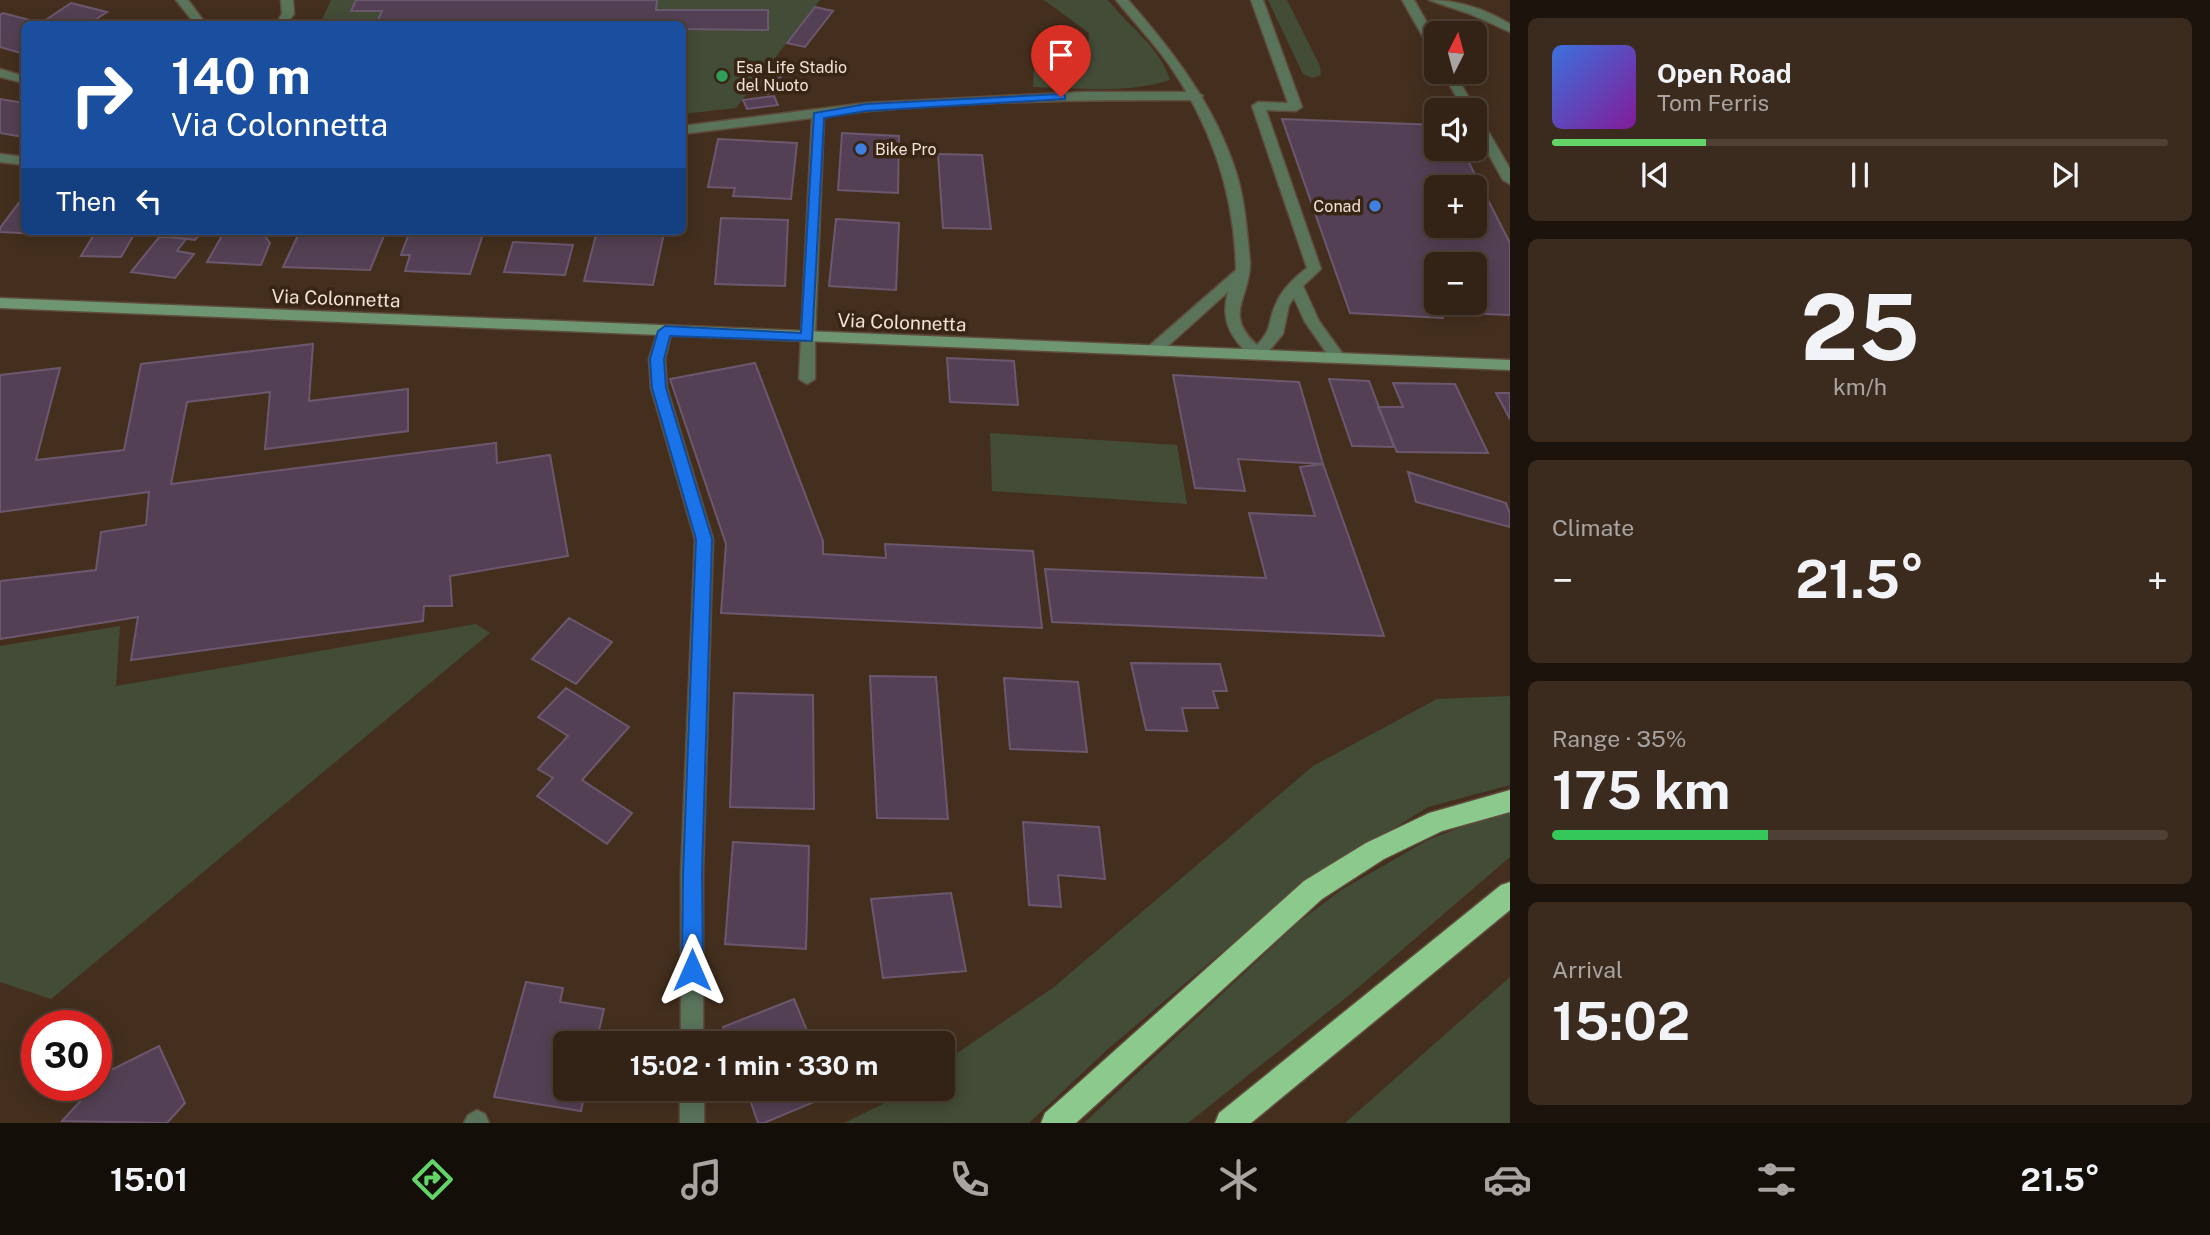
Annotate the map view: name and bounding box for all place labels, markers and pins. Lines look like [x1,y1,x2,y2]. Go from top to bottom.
pin [1031,25,1091,97]
place label: Esa Life Stadio del Nuoto [736,58,847,95]
marker: Esa Life Stadio del Nuoto [714,68,730,84]
place label: Bike Pro [875,140,937,159]
marker: Bike Pro [853,141,869,157]
place label: Conad [1313,197,1361,216]
marker: Conad [1367,198,1383,214]

